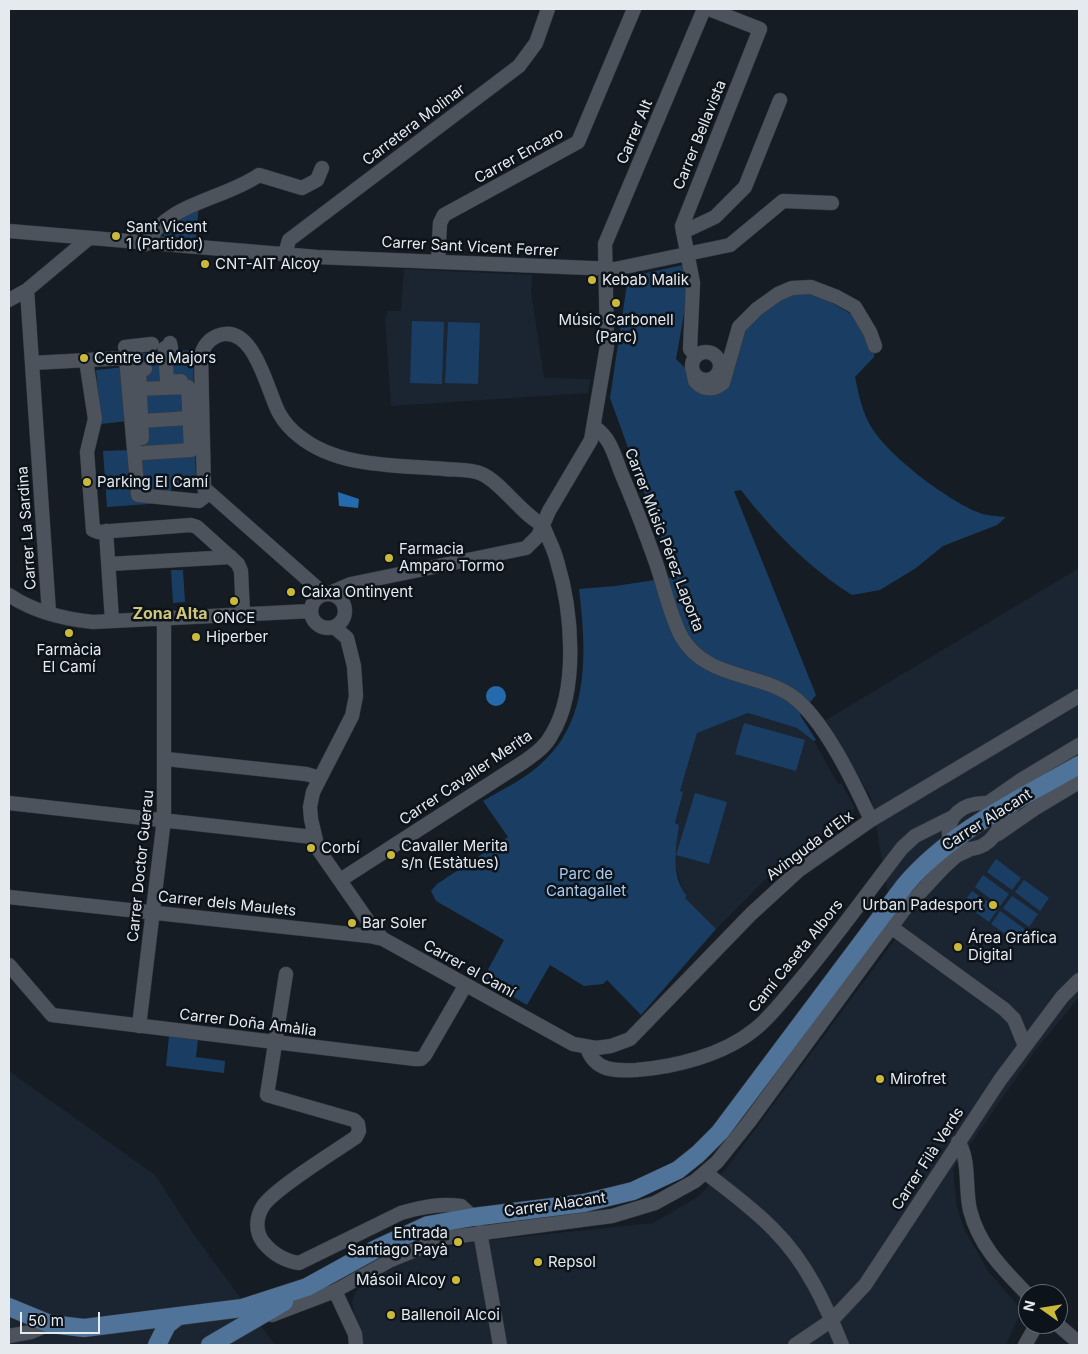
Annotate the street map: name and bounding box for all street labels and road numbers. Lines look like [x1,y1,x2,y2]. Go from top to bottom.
street label: Carrer Bellavista [670,78,730,192]
street label: Carretera Molinar [359,81,469,169]
street label: Carrer Alt [613,97,657,167]
street label: Carrer Encaro [471,124,567,188]
street label: Carrer Sant Vicent Ferrer [381,233,559,261]
street label: Carrer Músic Pérez Laporta [621,446,707,634]
street label: Carrer La Sardina [14,466,40,590]
street label: Carrer Cavaller Merita [396,727,536,829]
street label: Carrer Alacant [939,785,1035,855]
street label: Carrer Doctor Guerau [124,789,158,943]
street label: Avinguda d'Elx [763,807,857,885]
street label: Carrer dels Maulets [157,888,297,920]
street label: Camí Caseta Albors [745,896,847,1016]
street label: Carrer el Camí [420,936,518,1002]
street label: Carrer Doña Amàlia [178,1006,318,1040]
street label: Carrer Filà Verds [888,1104,968,1214]
street label: Carrer Alacant [503,1189,607,1221]

